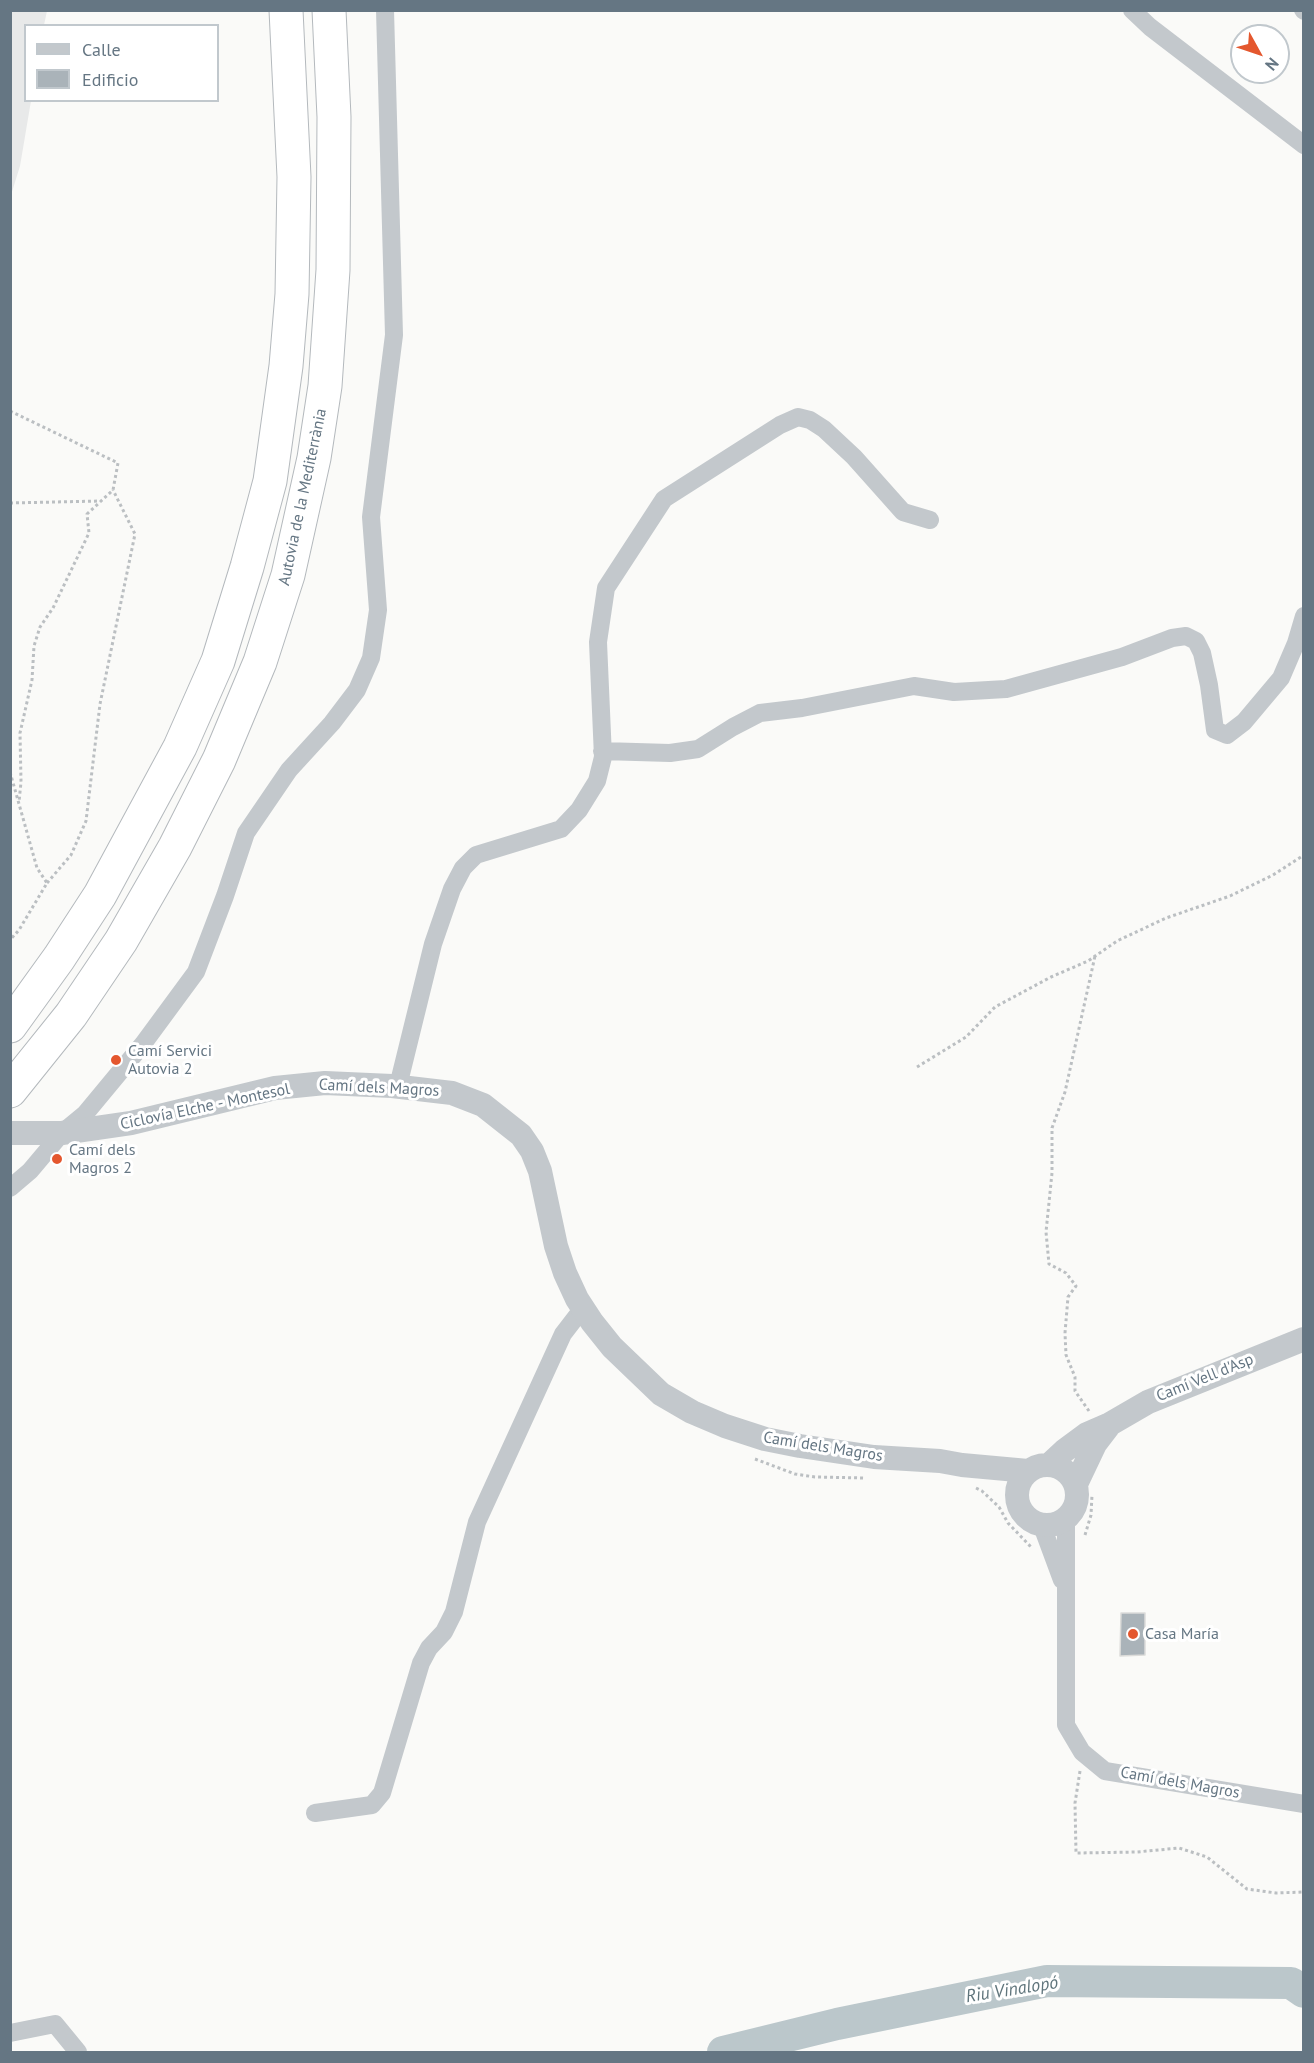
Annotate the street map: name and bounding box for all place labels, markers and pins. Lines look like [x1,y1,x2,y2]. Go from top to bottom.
place label: Camí Servici Autovia 2 [128,1041,212,1079]
marker: Camí Servici Autovia 2 [109,1053,123,1067]
place label: Camí dels Magros 2 [69,1140,135,1178]
marker: Camí dels Magros 2 [50,1152,64,1166]
place label: Casa María [1145,1624,1219,1644]
marker: Casa María [1126,1627,1140,1641]

